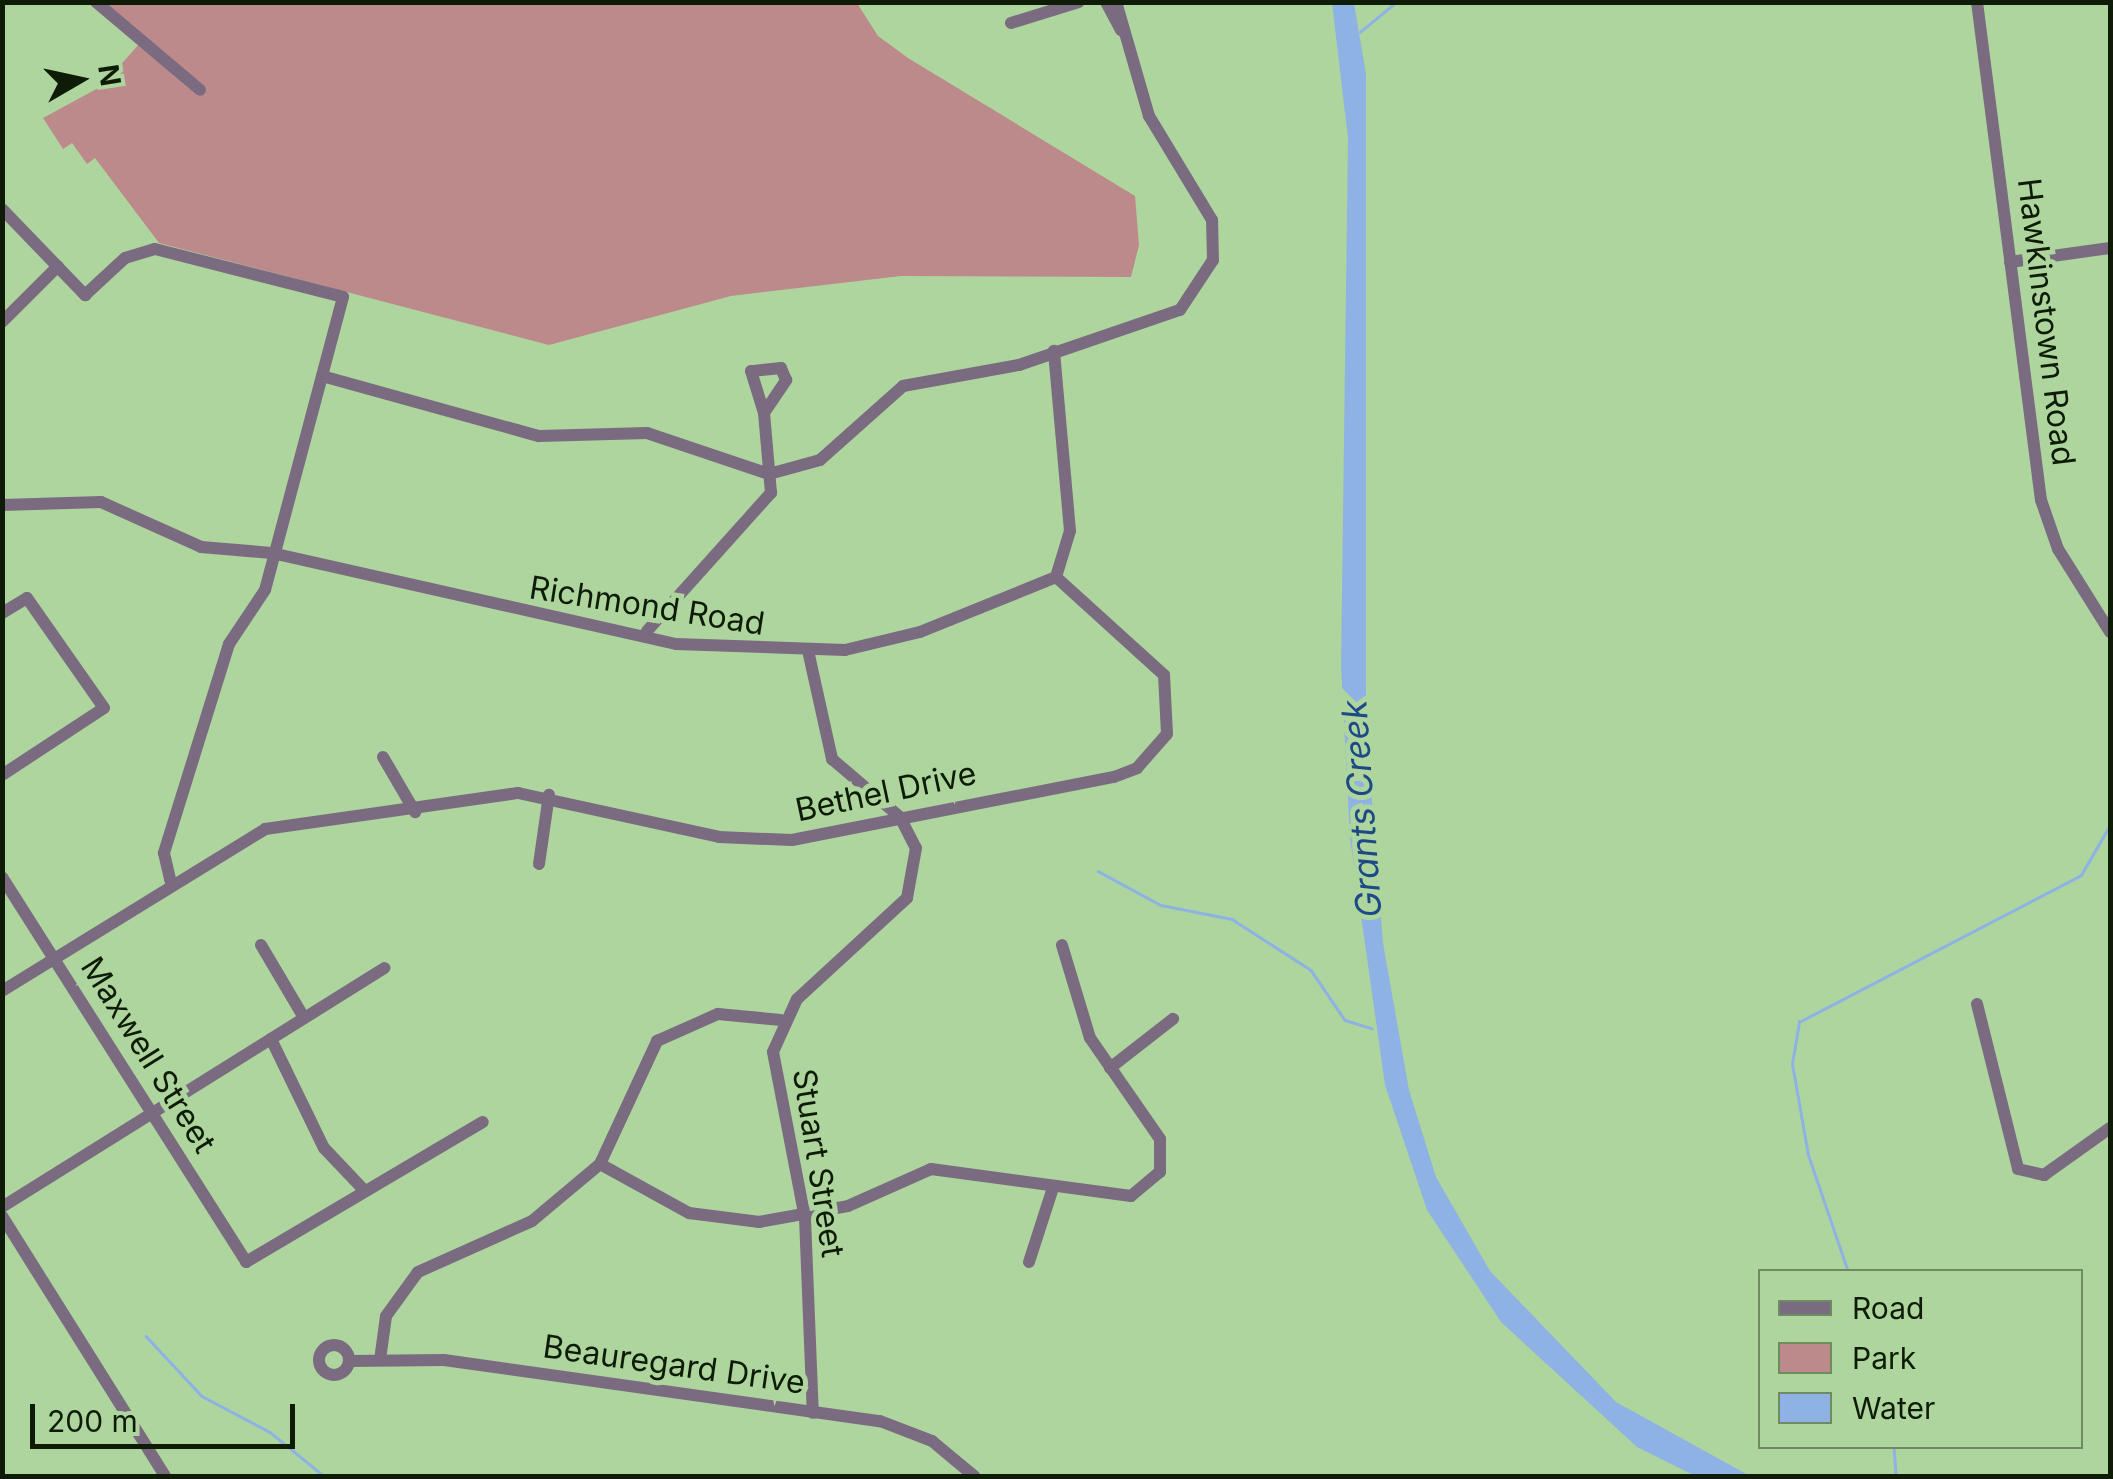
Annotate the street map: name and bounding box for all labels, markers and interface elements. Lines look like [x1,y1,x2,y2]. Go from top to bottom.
north arrow [30,30,130,130]
text: N [91,62,128,89]
street label: Hawkinstown Road [2009,176,2083,468]
street label: Richmond Road [527,568,767,644]
water label: Grants Creek [1332,699,1390,919]
street label: Bethel Drive [792,754,980,830]
street label: Maxwell Street [73,950,223,1160]
street label: Stuart Street [784,1066,852,1260]
legend [1758,1269,2083,1449]
text: Road [1852,1290,1924,1326]
street label: Beauregard Drive [541,1328,807,1402]
text: Park [1852,1340,1916,1376]
scale bar [35,1384,300,1446]
text: Water [1852,1390,1935,1426]
text: 200 m [47,1403,138,1439]

